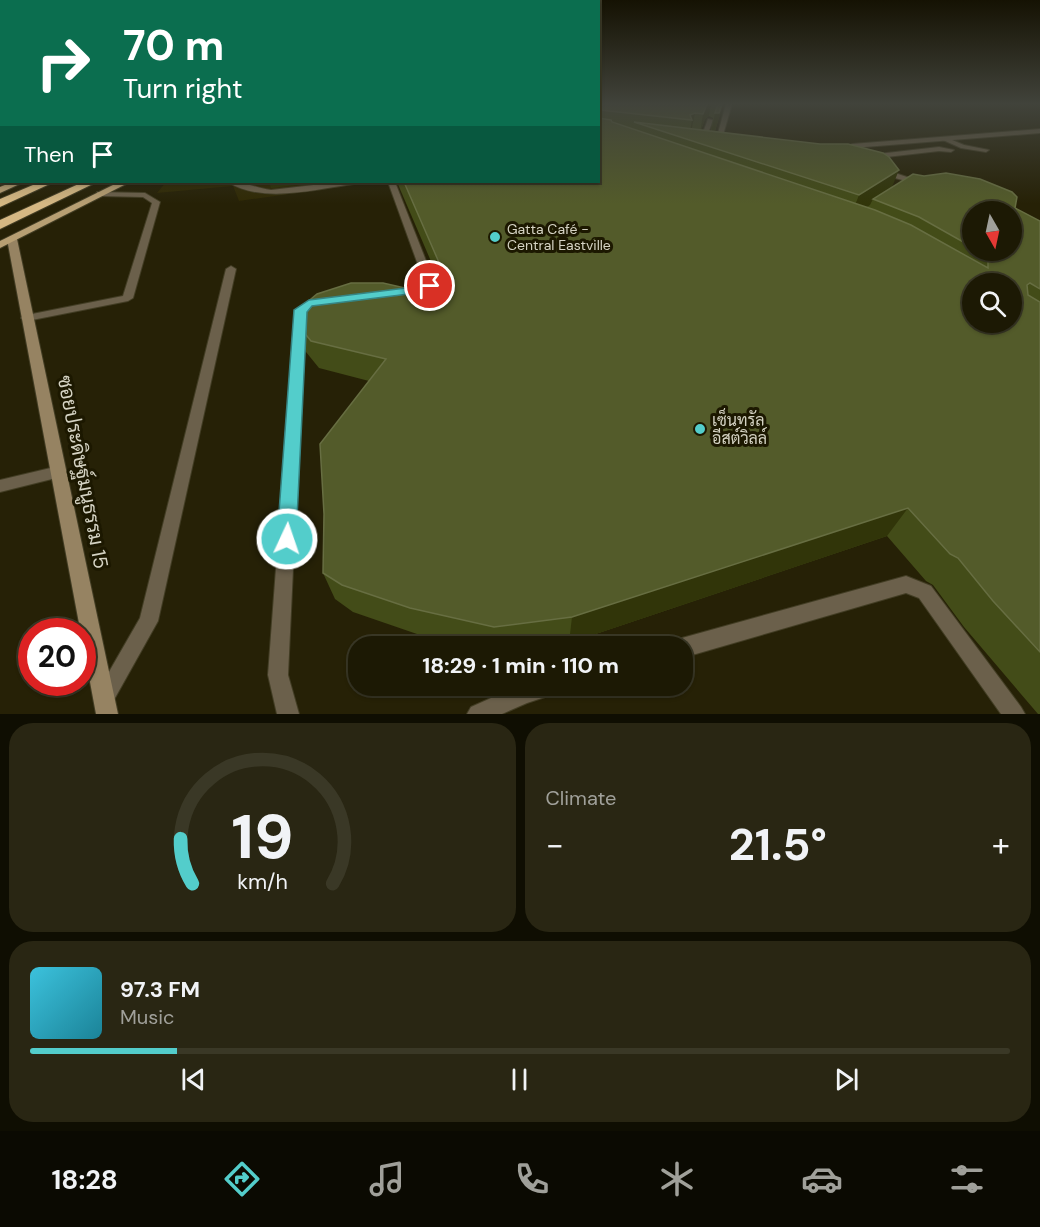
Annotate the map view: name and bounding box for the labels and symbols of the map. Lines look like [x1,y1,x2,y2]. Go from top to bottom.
north arrow [962,201,1022,261]
place label: Gatta Café - Central Eastville [507,220,611,254]
marker: Gatta Café - Central Eastville [488,230,502,244]
pin [404,260,455,311]
street label: ซอยประดิษฐ์มนูธรรม 15 [50,373,115,571]
place label: เซ็นทรัล อีสต์วิลล์ [712,407,767,449]
marker: เซ็นทรัล อีสต์วิลล์ [693,422,707,436]
position arrow [255,507,319,571]
speed limit sign: 20 [18,618,96,696]

